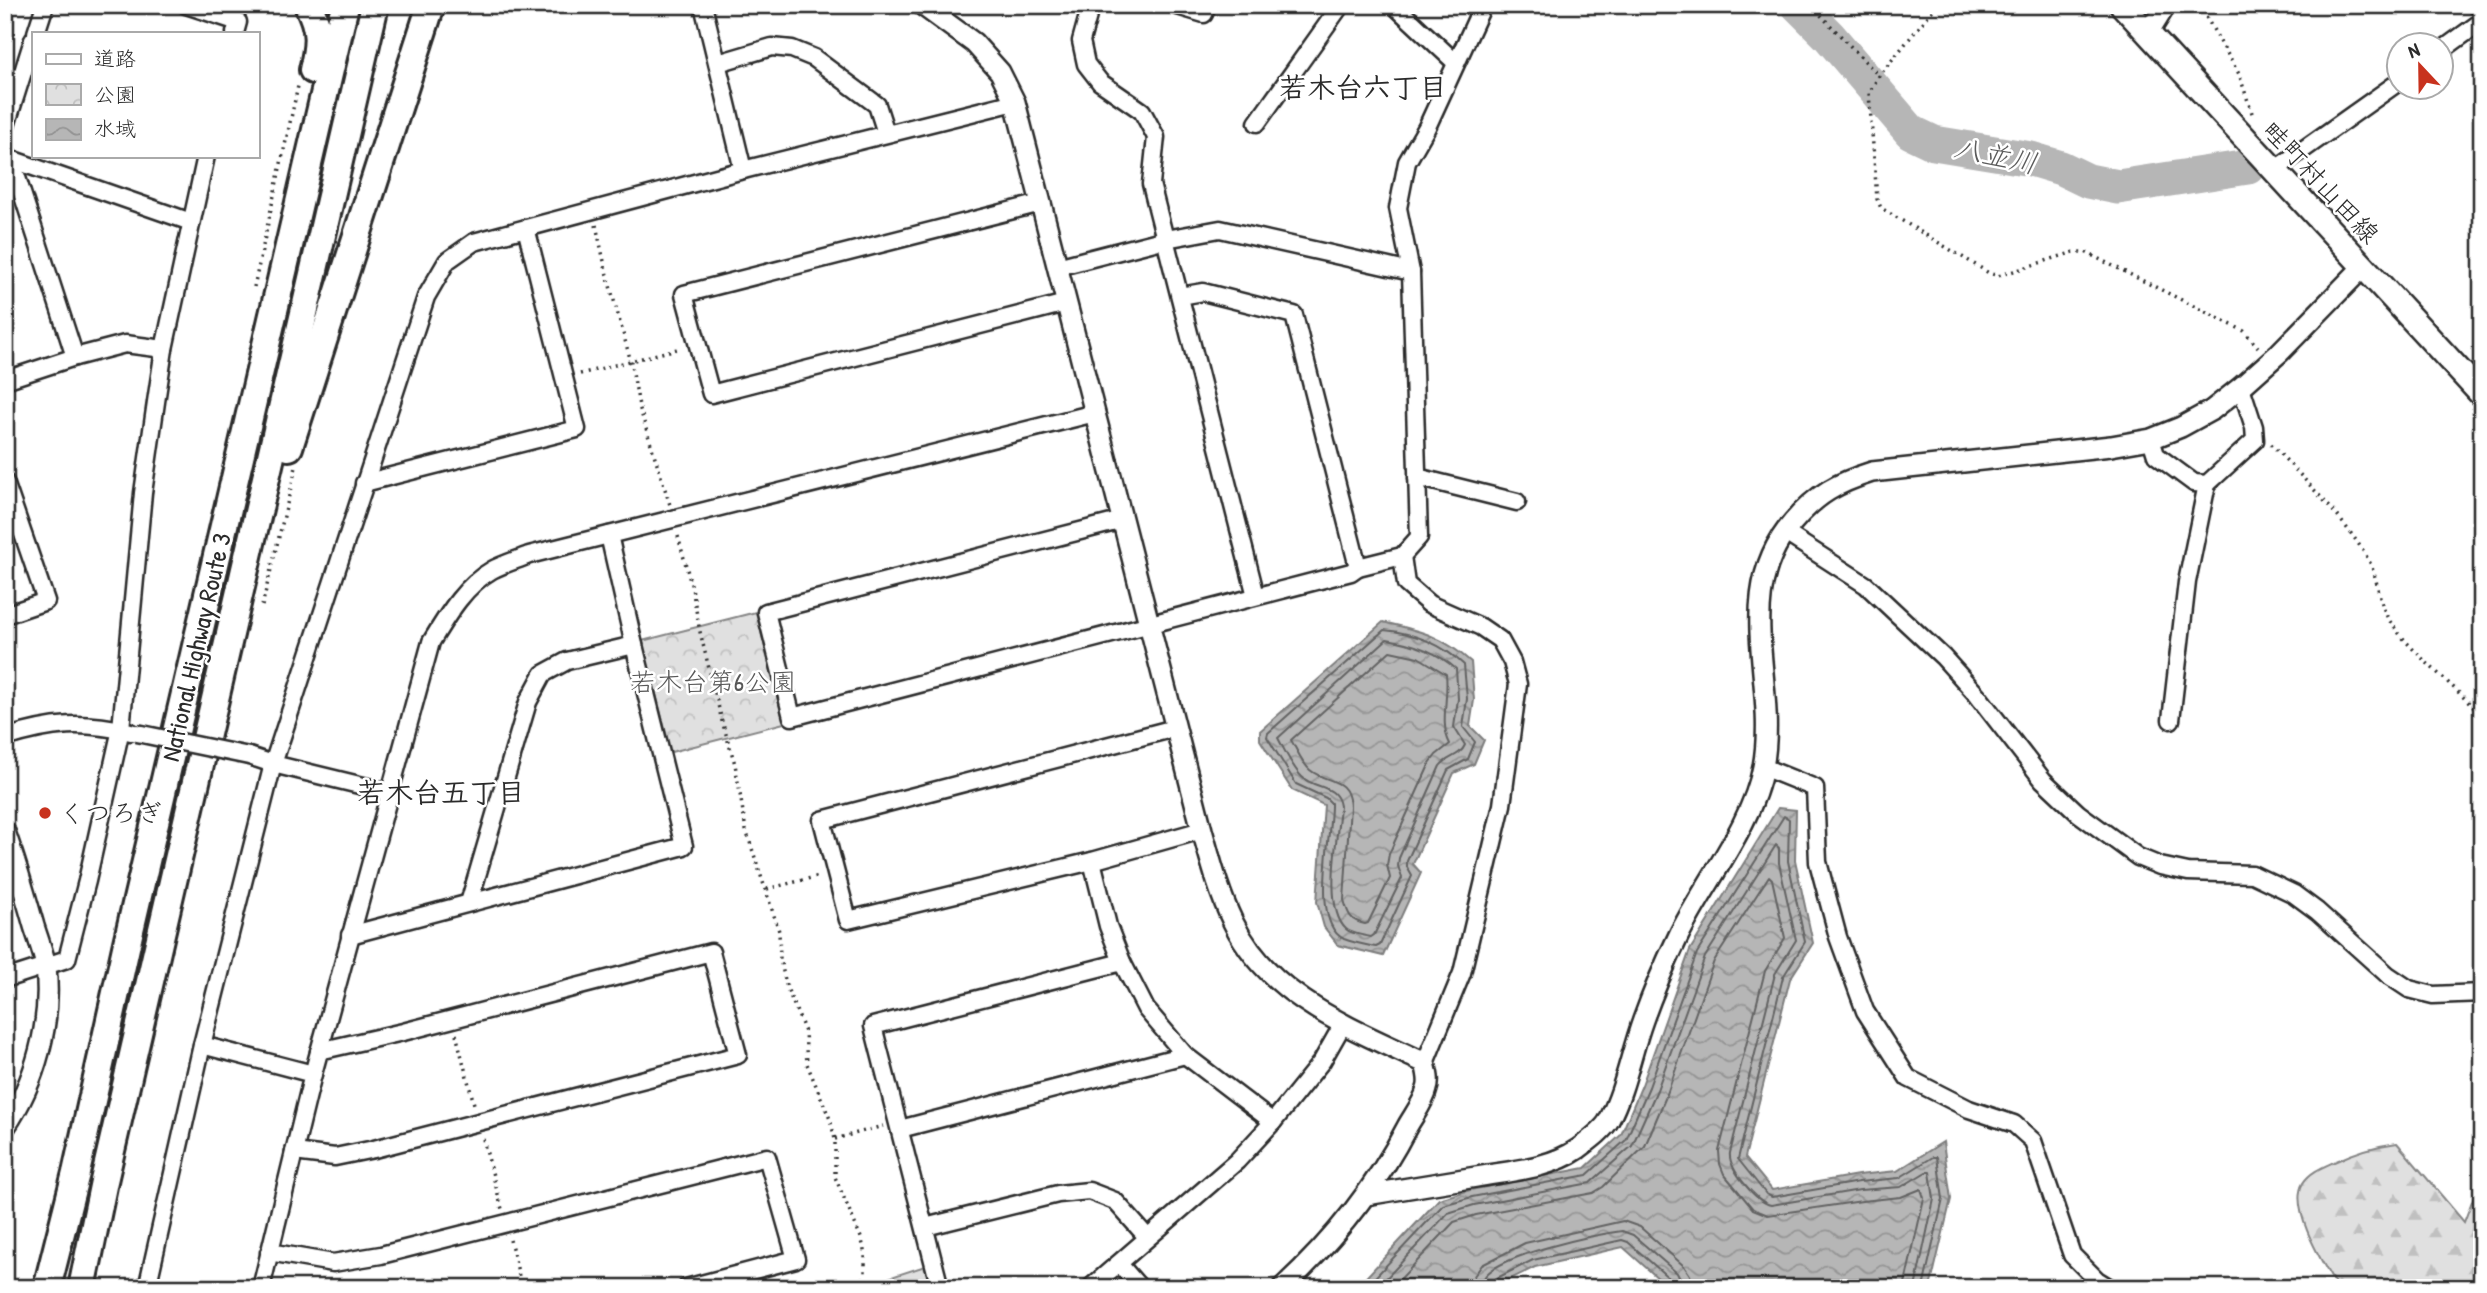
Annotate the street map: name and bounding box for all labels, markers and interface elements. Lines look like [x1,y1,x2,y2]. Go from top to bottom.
legend [32,32,259,158]
north arrow [2386,32,2456,102]
text: N [2404,36,2423,64]
text: 道路 [94,44,136,73]
district label: 若木台六丁目 [1279,68,1447,106]
text: 公園 [94,80,136,109]
street label: 畦町村山田線 [2255,113,2387,251]
text: 水域 [94,114,136,143]
water label: 八並川 [1951,128,2041,182]
street label: National Highway Route 3 [152,529,239,765]
park label: 若木台第6公園 [630,664,796,699]
district label: 若木台五丁目 [357,773,525,811]
place label: くつろぎ [59,795,163,830]
marker: くつろぎ [37,805,53,821]

